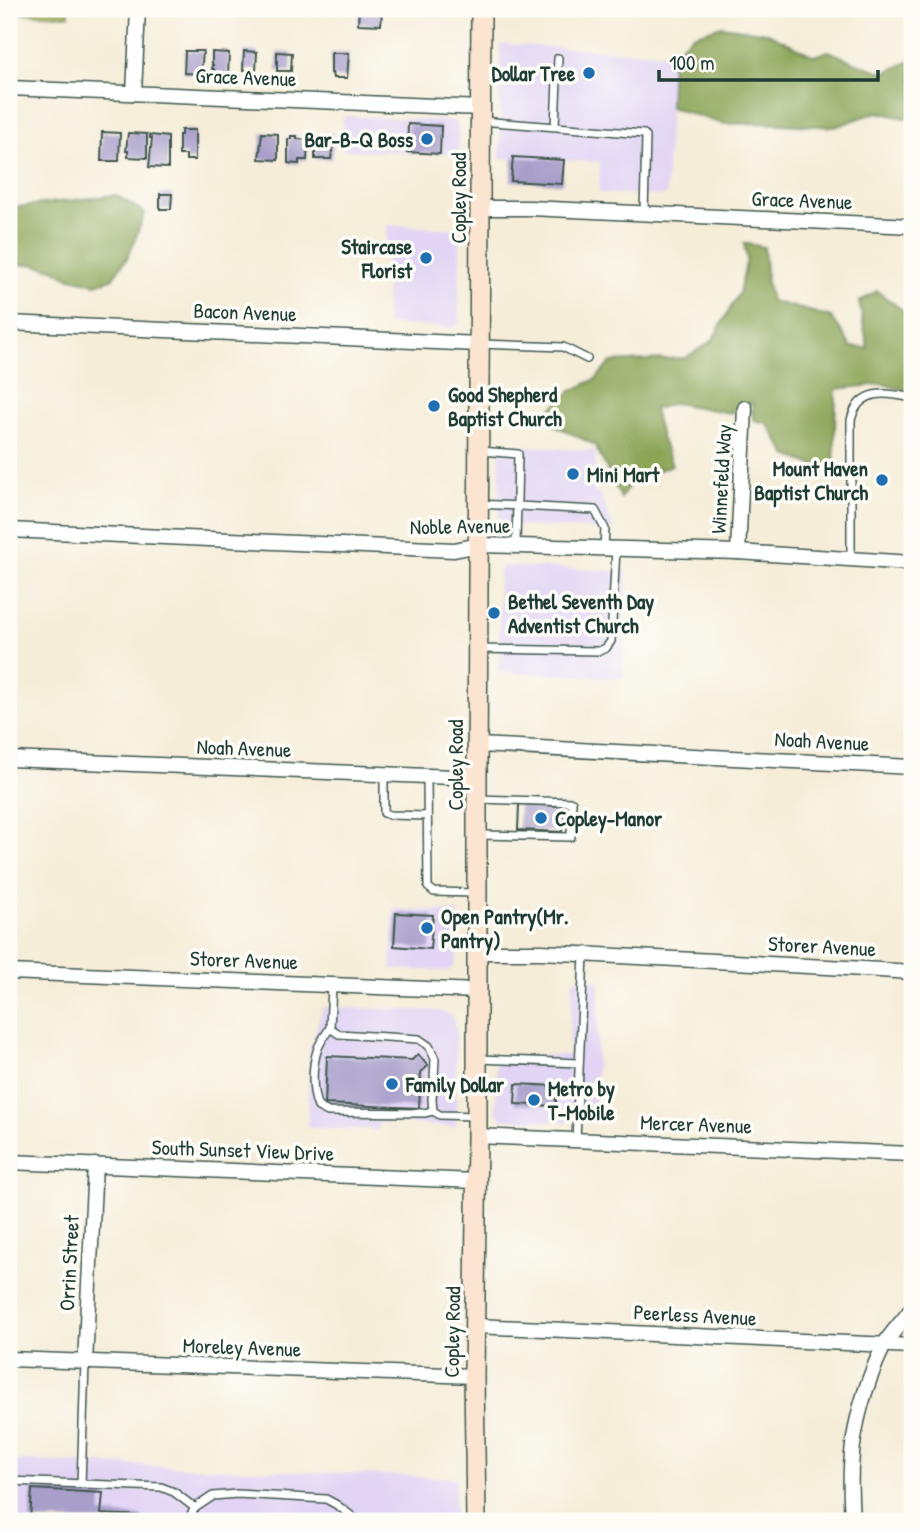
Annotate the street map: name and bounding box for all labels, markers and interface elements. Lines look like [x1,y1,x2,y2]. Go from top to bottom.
scale bar [659,38,877,82]
text: 100 m [669,48,715,77]
place label: Dollar Tree [492,59,576,88]
street label: Grace Avenue [195,61,297,93]
marker: Dollar Tree [581,65,597,81]
place label: Bar-B-Q Boss [305,125,413,154]
marker: Bar-B-Q Boss [419,131,435,147]
street label: Copley Road [444,152,473,244]
street label: Grace Avenue [751,184,853,216]
place label: Staircase Florist [341,232,413,285]
marker: Staircase Florist [418,250,434,266]
street label: Bacon Avenue [193,296,297,328]
place label: Good Shepherd Baptist Church [448,380,562,434]
marker: Good Shepherd Baptist Church [426,398,442,414]
street label: Winnefeld Way [704,423,738,534]
place label: Mount Haven Baptist Church [754,454,868,508]
place label: Mini Mart [587,460,660,489]
marker: Mini Mart [565,466,581,482]
marker: Mount Haven Baptist Church [874,472,890,488]
street label: Noble Avenue [410,511,510,541]
place label: Bethel Seventh Day Adventist Church [508,587,654,640]
marker: Bethel Seventh Day Adventist Church [486,605,502,621]
street label: Copley Road [441,719,470,811]
street label: Noah Avenue [774,724,870,758]
street label: Noah Avenue [196,732,292,764]
place label: Copley-Manor [555,804,663,834]
marker: Copley-Manor [533,810,549,826]
place label: Open Pantry(Mr. Pantry) [441,902,568,956]
marker: Open Pantry(Mr. Pantry) [419,920,435,936]
street label: Storer Avenue [767,929,877,963]
street label: Storer Avenue [190,944,298,976]
place label: Family Dollar [405,1070,505,1100]
place label: Metro by T-Mobile [547,1074,615,1127]
marker: Family Dollar [384,1076,400,1092]
marker: Metro by T-Mobile [526,1092,542,1108]
street label: Mercer Avenue [640,1108,752,1140]
street label: South Sunset View Drive [151,1132,335,1168]
street label: Orrin Street [52,1214,86,1312]
street label: Copley Road [437,1286,467,1378]
street label: Peerless Avenue [633,1297,757,1333]
street label: Moreley Avenue [182,1330,302,1364]

